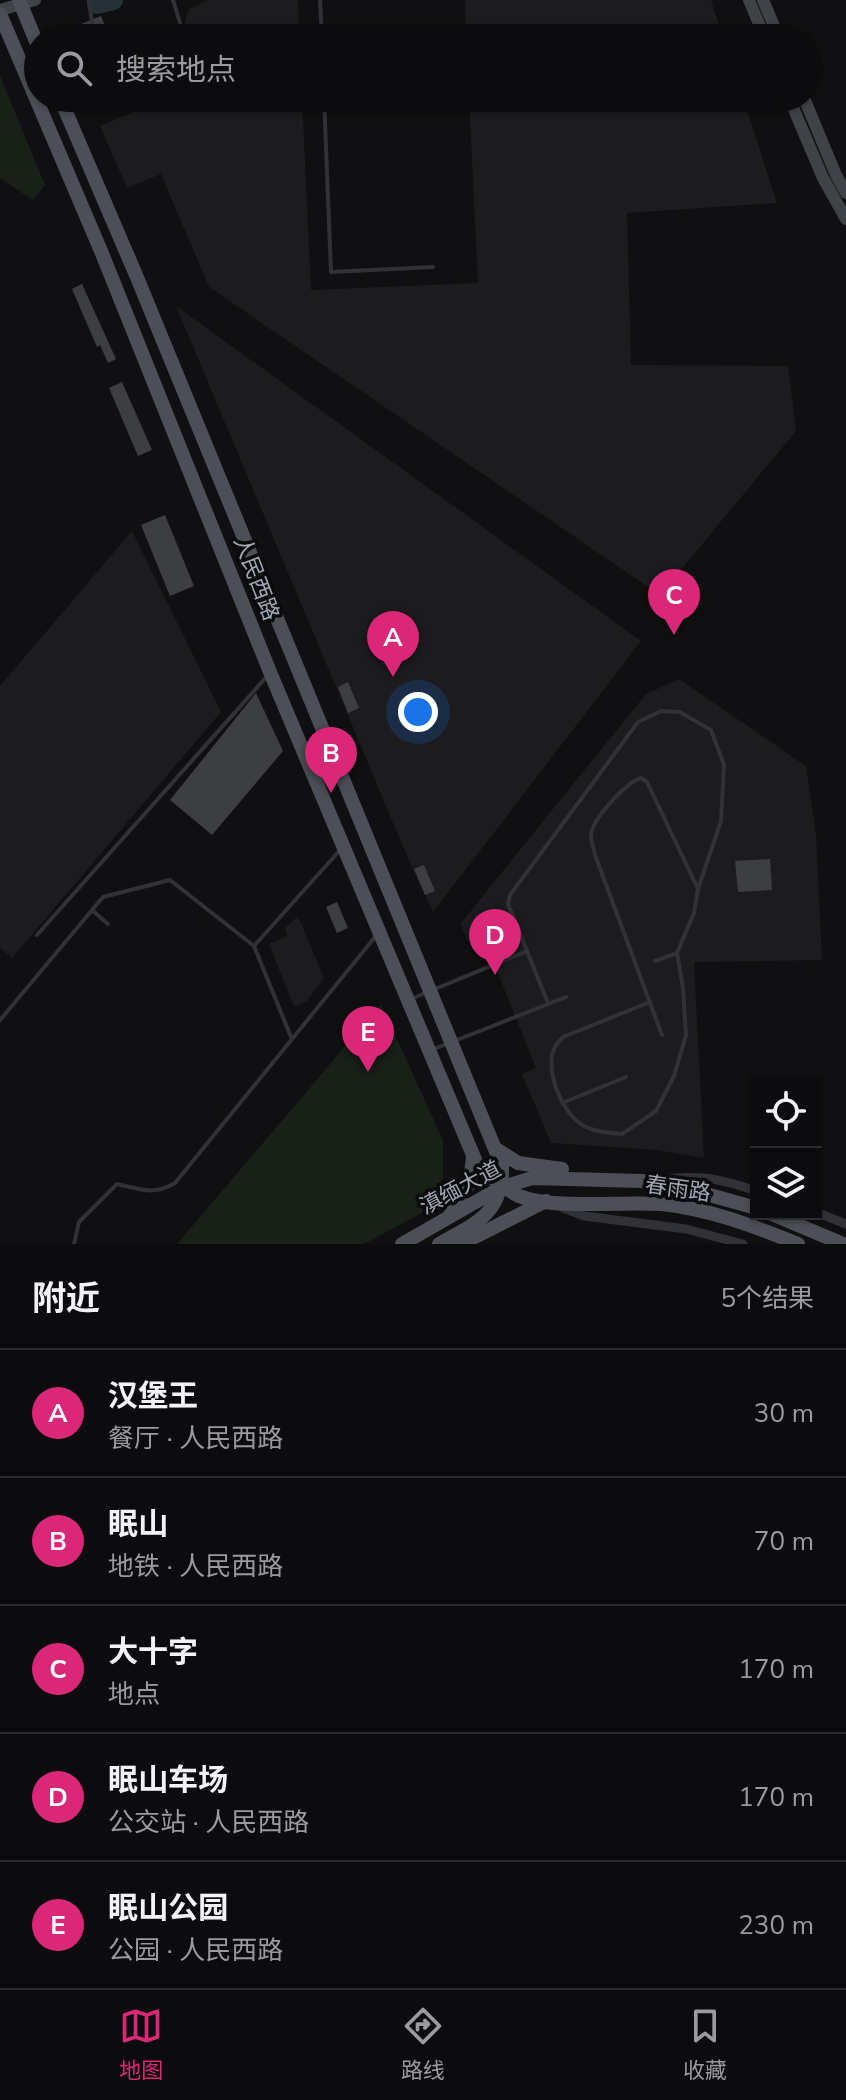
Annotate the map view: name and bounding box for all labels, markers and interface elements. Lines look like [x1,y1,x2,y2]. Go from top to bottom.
search box [24,24,822,112]
icon: search [52,46,96,90]
text: 搜索地点 [116,50,236,91]
street label: 人民西路 [226,532,286,625]
pin: C [648,569,700,635]
pin: A [367,611,419,677]
your location [398,692,438,732]
pin: B [305,727,357,793]
pin: D [469,909,521,975]
pin: E [342,1006,394,1072]
map controls [750,1076,822,1220]
button: locate [750,1076,822,1148]
button: layers [750,1148,822,1220]
street label: 滇缅大道 [415,1154,506,1222]
street label: 春雨路 [643,1170,713,1208]
text: 附近 [32,1276,100,1322]
text: 5个结果 [720,1281,814,1316]
text: 汉堡王 [108,1376,198,1417]
text: A [48,1396,68,1431]
text: 30 m [754,1396,814,1431]
text: 餐厅 · 人民西路 [108,1421,283,1456]
text: 眠山 [108,1504,168,1545]
text: B [49,1524,67,1559]
text: 70 m [754,1524,814,1559]
text: 地铁 · 人民西路 [108,1549,283,1584]
text: 大十字 [108,1632,198,1673]
text: C [49,1652,67,1687]
text: 170 m [738,1652,814,1687]
text: 地点 [108,1677,160,1712]
text: 眠山车场 [108,1760,228,1801]
text: D [48,1780,68,1815]
text: 170 m [738,1780,814,1815]
text: 公交站 · 人民西路 [108,1805,309,1840]
text: 眠山公园 [108,1888,228,1929]
text: E [50,1908,66,1943]
text: 230 m [738,1908,814,1943]
text: 公园 · 人民西路 [108,1933,283,1968]
tab: 地图 [119,2004,163,2086]
tab: 路线 [401,2004,445,2086]
tab: 收藏 [683,2004,727,2086]

